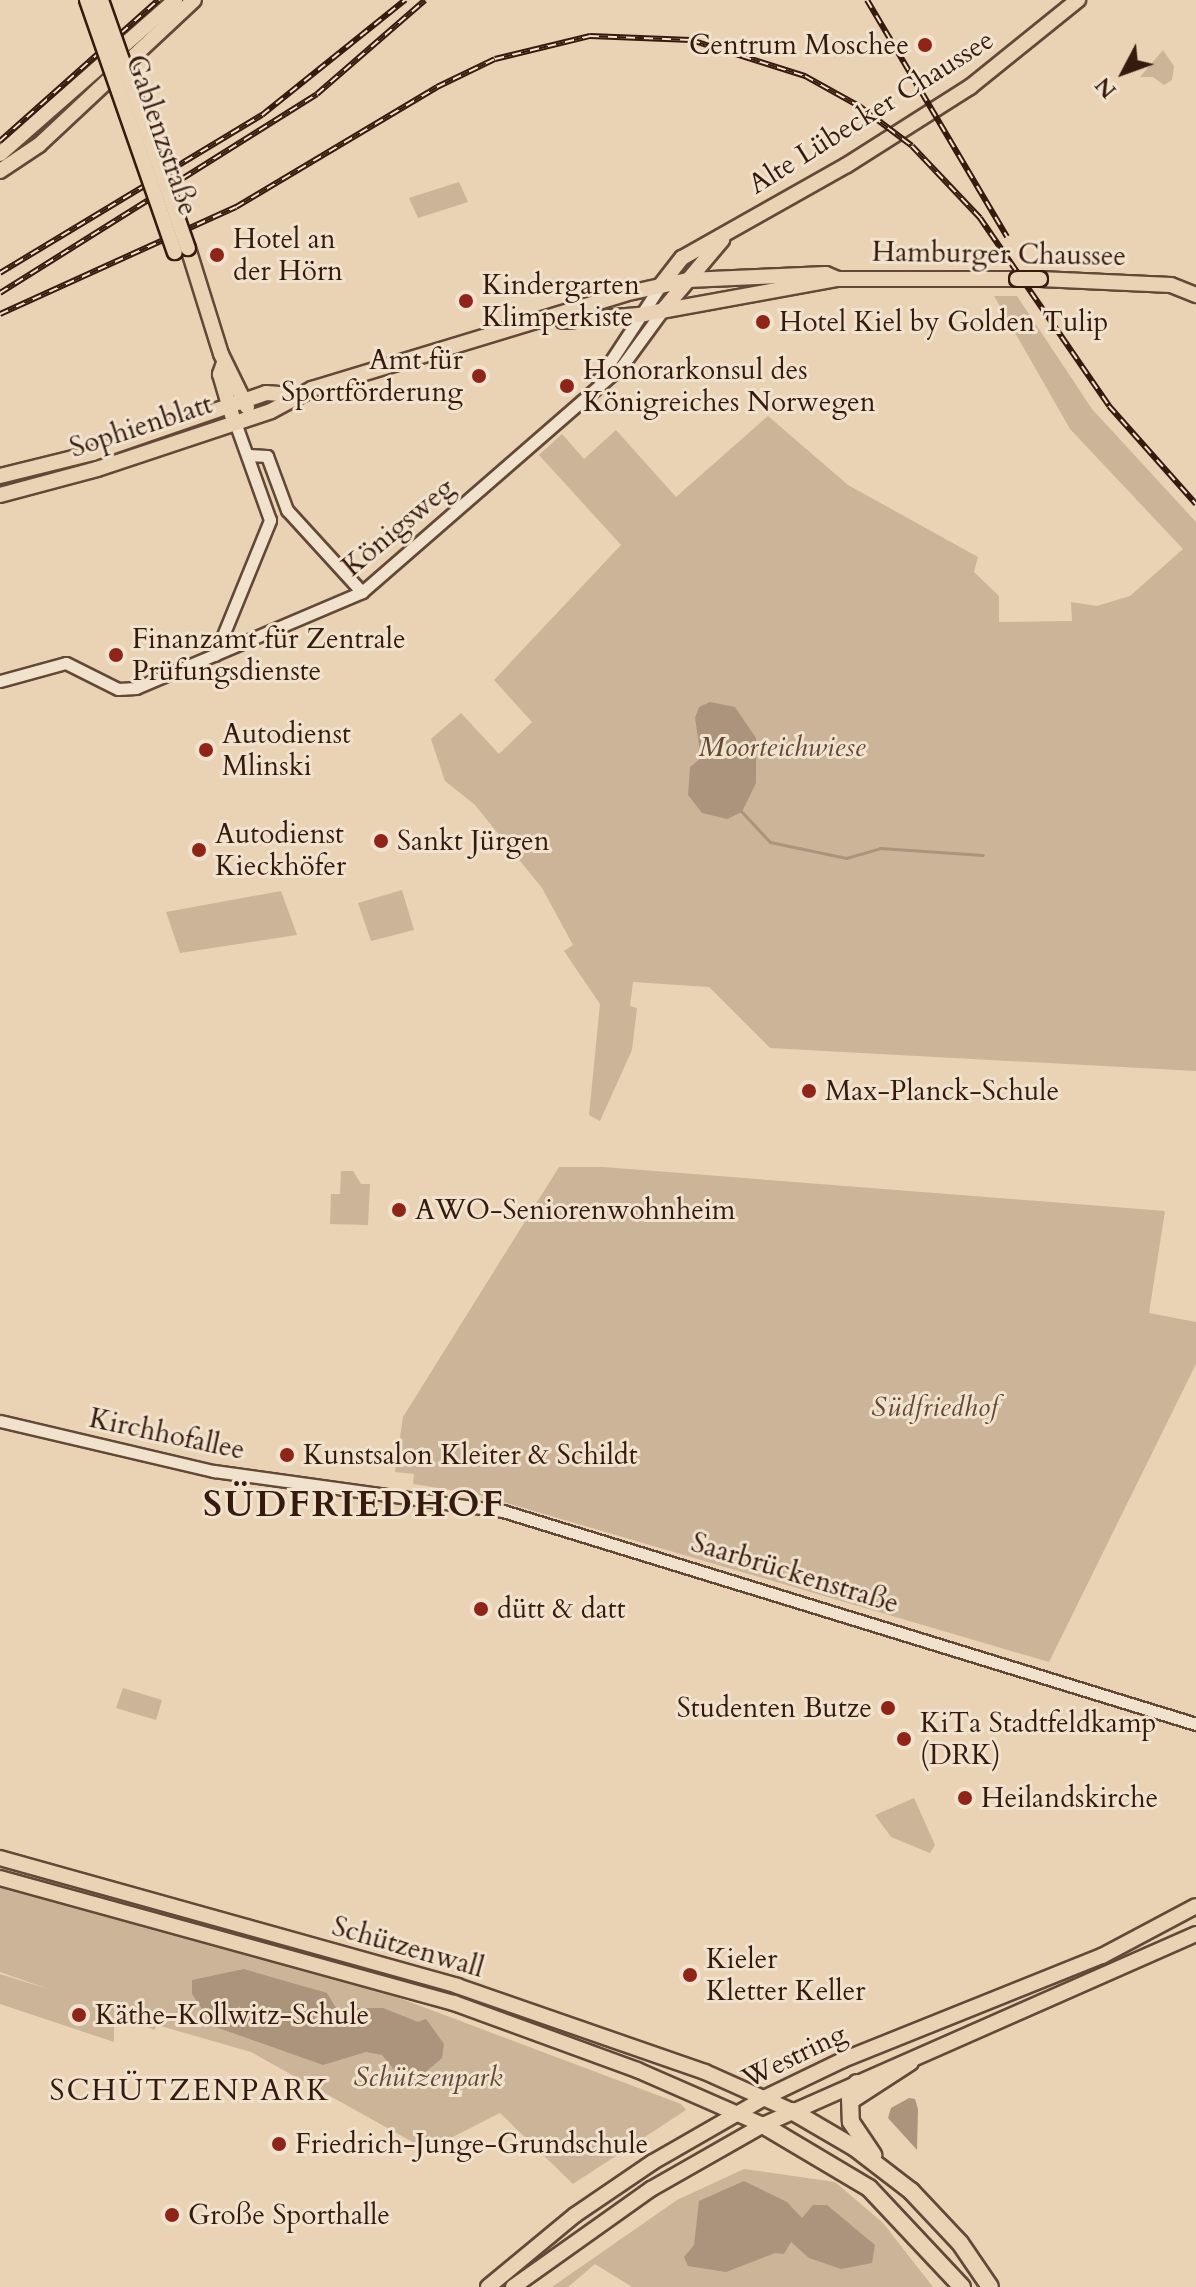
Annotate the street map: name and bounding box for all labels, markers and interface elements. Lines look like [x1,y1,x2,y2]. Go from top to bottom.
street label: Alte Lübecker Chaussee [742,23,1000,201]
place label: Centrum Moschee [689,28,909,62]
north arrow [1084,32,1164,112]
marker: Centrum Moschee [916,36,934,54]
street label: Gablenzstraße [119,50,205,220]
text: N [1088,71,1123,105]
place label: Hotel an der Hörn [233,222,343,288]
street label: Hamburger Chaussee [872,235,1126,273]
marker: Hotel an der Hörn [208,246,226,264]
place label: Kindergarten Klimperkiste [482,268,640,334]
marker: Kindergarten Klimperkiste [457,292,475,310]
place label: Hotel Kiel by Golden Tulip [779,305,1108,339]
marker: Hotel Kiel by Golden Tulip [754,313,772,331]
place label: Amt für Sportförderung [281,343,463,409]
place label: Honorarkonsul des Königreiches Norwegen [583,353,876,419]
marker: Amt für Sportförderung [470,367,488,385]
marker: Honorarkonsul des Königreiches Norwegen [558,377,576,395]
street label: Sophienblatt [65,387,217,465]
street label: Königsweg [335,471,461,583]
place label: Finanzamt für Zentrale Prüfungsdienste [132,622,406,688]
marker: Finanzamt für Zentrale Prüfungsdienste [107,646,125,664]
place label: Autodienst Mlinski [222,717,351,783]
park label: Moorteichwiese [698,730,866,764]
marker: Autodienst Mlinski [197,741,215,759]
place label: Autodienst Kieckhöfer [215,817,346,883]
place label: Sankt Jürgen [397,824,550,858]
marker: Sankt Jürgen [372,832,390,850]
marker: Autodienst Kieckhöfer [190,841,208,859]
place label: Max-Planck-Schule [825,1074,1059,1108]
marker: Max-Planck-Schule [800,1082,818,1100]
place label: AWO-Seniorenwohnheim [415,1193,736,1227]
marker: AWO-Seniorenwohnheim [390,1201,408,1219]
park label: Südfriedhof [871,1390,999,1424]
street label: Kirchhofallee [86,1401,248,1467]
place label: Kunstsalon Kleiter & Schildt [303,1438,638,1472]
marker: Kunstsalon Kleiter & Schildt [278,1446,296,1464]
district label: SÜDFRIEDHOF [203,1483,505,1527]
street label: Saarbrückenstraße [687,1525,903,1621]
place label: dütt & datt [497,1592,625,1626]
marker: dütt & datt [472,1600,490,1618]
place label: Studenten Butze [677,1691,872,1725]
marker: Studenten Butze [879,1699,897,1717]
place label: KiTa Stadtfeldkamp (DRK) [920,1706,1157,1772]
marker: KiTa Stadtfeldkamp (DRK) [895,1730,913,1748]
place label: Heilandskirche [981,1781,1158,1815]
marker: Heilandskirche [956,1789,974,1807]
street label: Schützenwall [328,1909,488,1985]
place label: Kieler Kletter Keller [706,1942,866,2008]
marker: Kieler Kletter Keller [681,1966,699,1984]
place label: Käthe-Kollwitz-Schule [95,1998,369,2032]
marker: Käthe-Kollwitz-Schule [70,2006,88,2024]
street label: Westring [737,2016,851,2096]
park label: Schützenpark [353,2060,503,2094]
district label: SCHÜTZENPARK [49,2073,331,2109]
place label: Friedrich-Junge-Grundschule [295,2127,648,2161]
marker: Friedrich-Junge-Grundschule [270,2135,288,2153]
place label: Große Sporthalle [188,2198,390,2232]
marker: Große Sporthalle [163,2206,181,2224]

